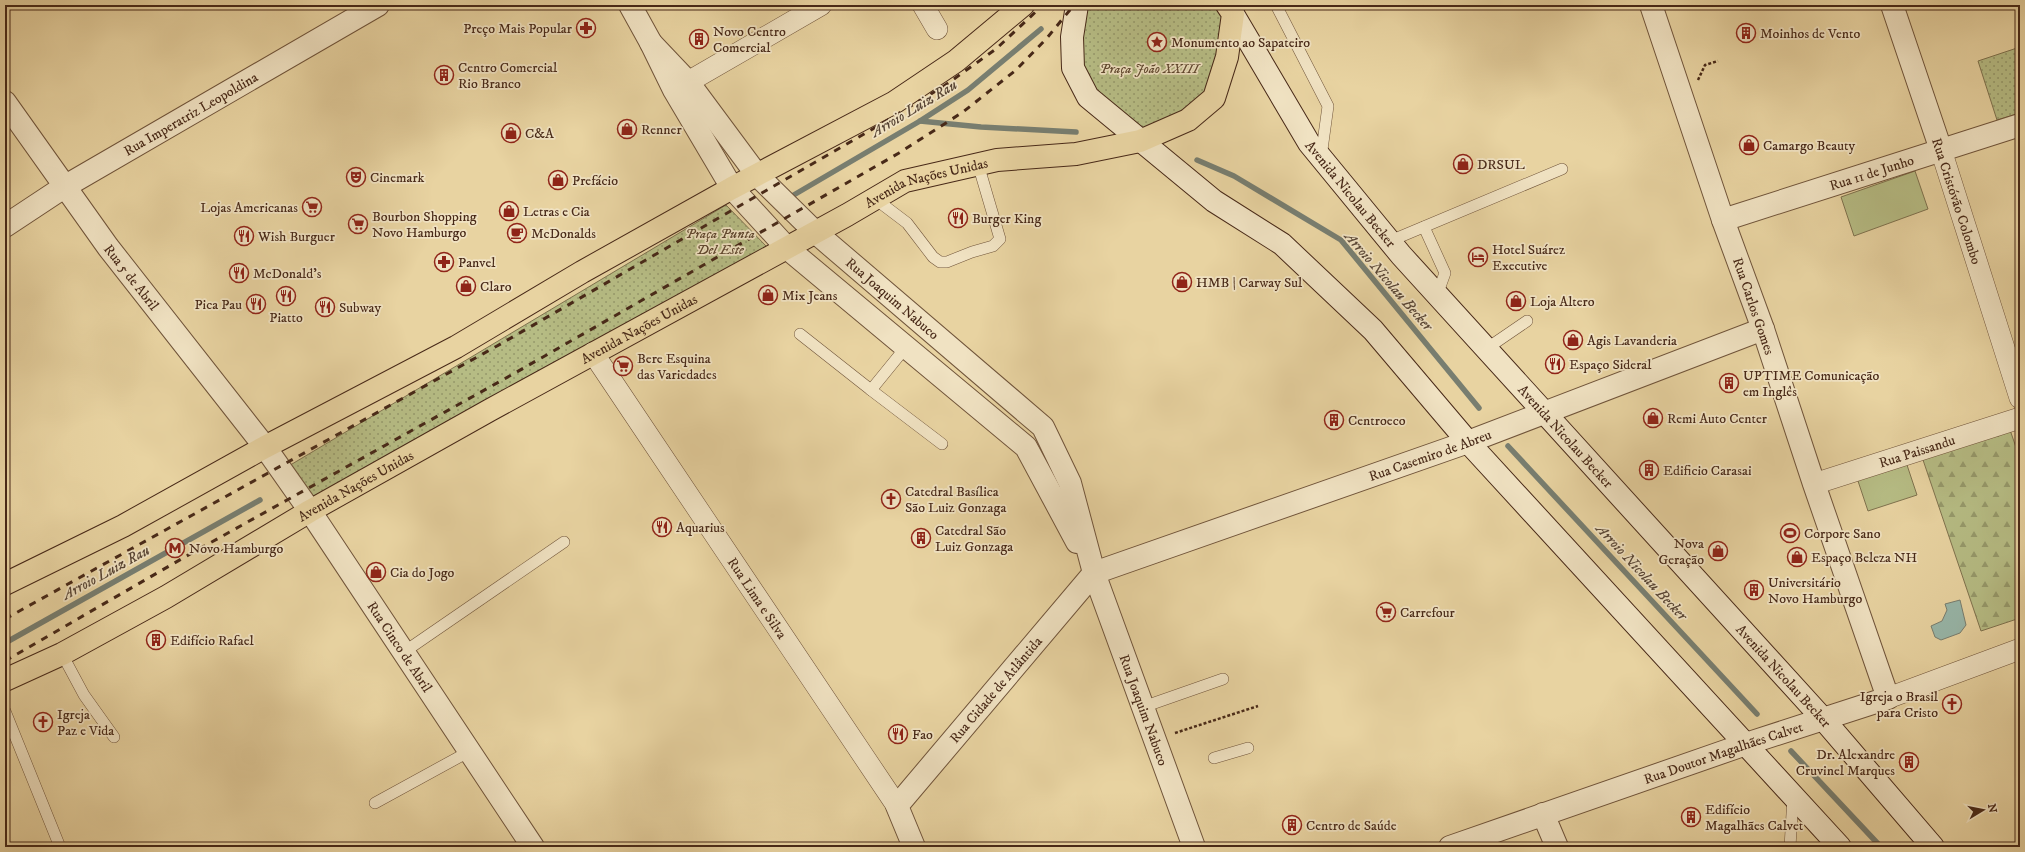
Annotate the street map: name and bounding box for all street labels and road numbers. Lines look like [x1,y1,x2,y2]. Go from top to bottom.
street label: Rua Imperatriz Leopoldina [121,69,262,161]
street label: Rua Cristóvão Colombo [1927,136,1985,267]
street label: Avenida Nicolau Becker [1301,137,1400,252]
street label: Rua 11 de Junho [1827,151,1917,195]
street label: Avenida Nações Unidas [862,154,990,213]
street label: Rua 5 de Abril [99,241,163,315]
street label: Rua Joaquim Nabuco [842,254,943,344]
street label: Rua Carlos Gomes [1728,255,1778,358]
street label: Avenida Nações Unidas [578,290,701,369]
street label: Avenida Nicolau Becker [1513,381,1617,493]
street label: Rua Casemiro de Abreu [1366,426,1494,486]
street label: Rua Paissandu [1877,431,1958,473]
street label: Avenida Nações Unidas [295,447,417,526]
street label: Rua Lima e Silva [723,554,790,643]
street label: Rua Cinco de Abril [362,598,436,697]
street label: Avenida Nicolau Becker [1731,621,1835,732]
street label: Rua Cidade de Atlântida [946,633,1047,747]
street label: Rua Joaquim Nabuco [1114,652,1172,769]
street label: Rua Doutor Magalhães Calvet [1642,718,1806,789]

